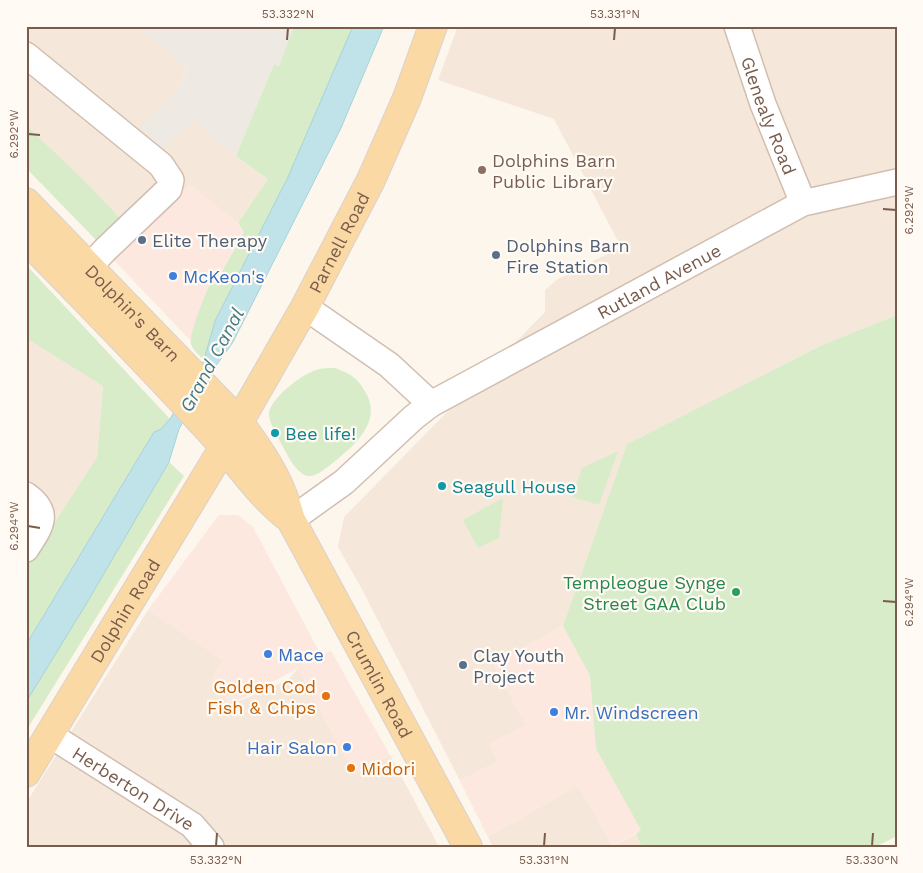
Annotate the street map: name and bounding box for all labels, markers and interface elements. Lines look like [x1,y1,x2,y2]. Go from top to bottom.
text: 53.332°N [262,7,314,21]
text: 53.331°N [590,7,640,21]
street label: Glenealy Road [737,54,801,178]
text: 6.292°W [7,109,21,158]
place label: Dolphins Barn Public Library [492,150,616,192]
marker: Dolphins Barn Public Library [476,164,488,176]
text: 6.292°W [902,185,916,234]
street label: Parnell Road [304,188,373,296]
place label: Elite Therapy [152,230,268,251]
marker: Elite Therapy [136,234,148,246]
place label: Dolphins Barn Fire Station [506,235,630,277]
street label: Rutland Avenue [593,239,724,323]
marker: Dolphins Barn Fire Station [490,249,502,261]
street label: Dolphin's Barn [81,260,185,366]
place label: McKeon's [183,266,265,287]
marker: McKeon's [167,270,179,282]
water label: Grand Canal [175,304,249,416]
place label: Bee life! [285,423,356,444]
marker: Bee life! [269,427,281,439]
place label: Seagull House [452,476,576,497]
marker: Seagull House [436,480,448,492]
text: 6.294°W [7,501,21,551]
street label: Dolphin Road [85,555,164,666]
place label: Templeogue Synge Street GAA Club [563,572,726,614]
text: 6.294°W [902,577,916,627]
marker: Templeogue Synge Street GAA Club [730,586,742,598]
street label: Crumlin Road [342,626,417,741]
place label: Mace [278,644,324,665]
place label: Clay Youth Project [473,645,564,687]
marker: Mace [262,648,274,660]
marker: Clay Youth Project [457,659,469,671]
place label: Golden Cod Fish & Chips [207,676,316,718]
marker: Golden Cod Fish & Chips [320,690,332,702]
place label: Mr. Windscreen [564,702,699,723]
marker: Mr. Windscreen [548,706,560,718]
place label: Hair Salon [247,737,337,758]
marker: Hair Salon [341,741,353,753]
street label: Herberton Drive [69,742,198,834]
place label: Midori [361,758,415,779]
marker: Midori [345,762,357,774]
text: 53.332°N [190,853,242,867]
text: 53.331°N [519,853,569,867]
text: 53.330°N [846,853,898,867]

